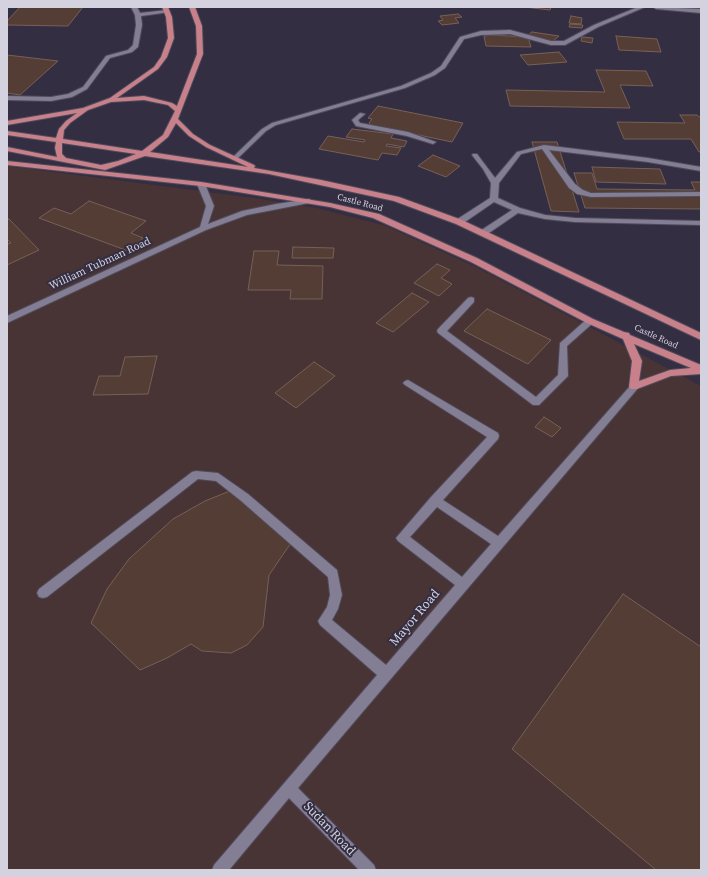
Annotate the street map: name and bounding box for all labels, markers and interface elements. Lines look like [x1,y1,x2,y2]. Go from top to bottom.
street label: Castle Road [336,192,384,214]
street label: William Tubman Road [47,235,153,293]
street label: Castle Road [632,323,680,351]
street label: Mayor Road [387,586,443,650]
street label: Sudan Road [300,799,358,859]

